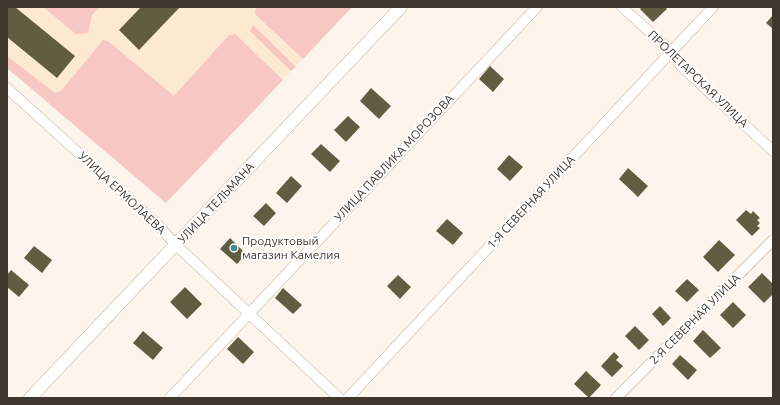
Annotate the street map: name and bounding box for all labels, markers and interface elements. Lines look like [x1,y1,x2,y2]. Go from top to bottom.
street label: ПРОЛЕТАРСКАЯ УЛИЦА [645,27,751,131]
street label: УЛИЦА ПАВЛИКА МОРОЗОВА [331,91,457,225]
street label: УЛИЦА ЕРМОЛАЕВА [75,149,169,237]
street label: 1-Я СЕВЕРНАЯ УЛИЦА [484,152,578,252]
street label: УЛИЦА ТЕЛЬМАНА [175,159,257,247]
place label: Продуктовый магазин Камелия [242,234,340,262]
marker: Продуктовый магазин Камелия [229,243,239,253]
street label: 2-Я СЕВЕРНАЯ УЛИЦА [647,271,743,367]

